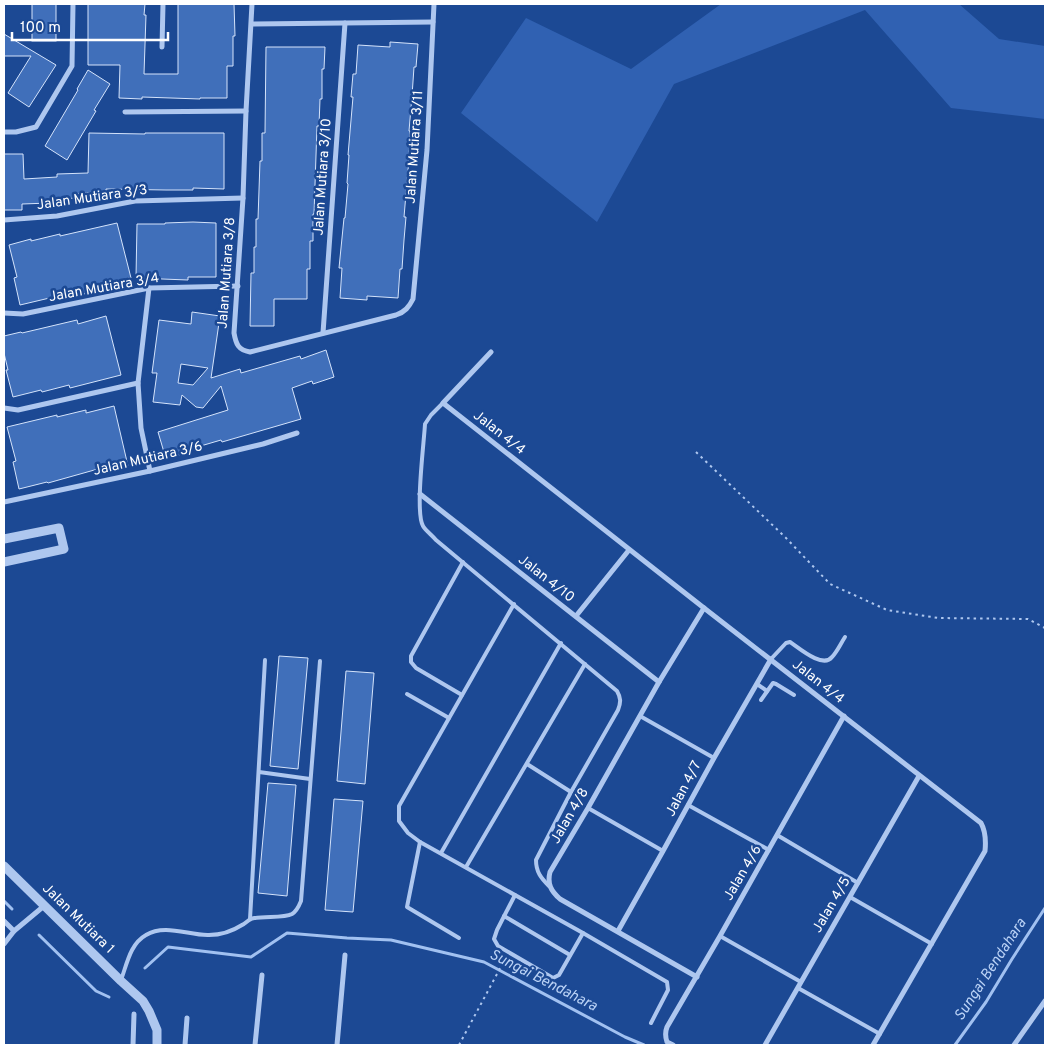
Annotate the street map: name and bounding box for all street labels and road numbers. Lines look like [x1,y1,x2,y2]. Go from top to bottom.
street label: Jalan Mutiara 3/11 [403,90,427,204]
street label: Jalan Mutiara 3/10 [310,118,336,236]
street label: Jalan Mutiara 3/3 [35,182,149,214]
street label: Jalan Mutiara 3/8 [215,217,239,329]
street label: Jalan Mutiara 3/4 [47,270,161,306]
street label: Jalan 4/4 [469,407,529,459]
street label: Jalan Mutiara 3/6 [92,438,204,480]
street label: Jalan 4/10 [514,552,578,606]
street label: Jalan 4/4 [788,656,848,708]
street label: Jalan 4/7 [662,758,706,820]
street label: Jalan 4/8 [547,785,593,847]
street label: Jalan 4/6 [720,842,766,904]
street label: Jalan 4/5 [809,874,855,936]
street label: Jalan Mutiara 1 [38,880,118,958]

